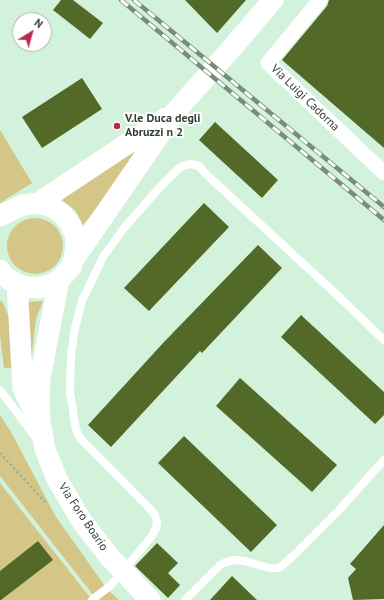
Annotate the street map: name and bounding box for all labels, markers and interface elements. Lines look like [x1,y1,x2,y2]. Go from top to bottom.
north arrow [12,12,52,52]
text: N [32,15,46,31]
street label: Via Luigi Cadorna [268,62,342,134]
place label: V.le Duca degli Abruzzi n 2 [125,112,201,140]
marker: V.le Duca degli Abruzzi n 2 [112,121,122,131]
street label: Via Foro Boario [55,480,111,554]

